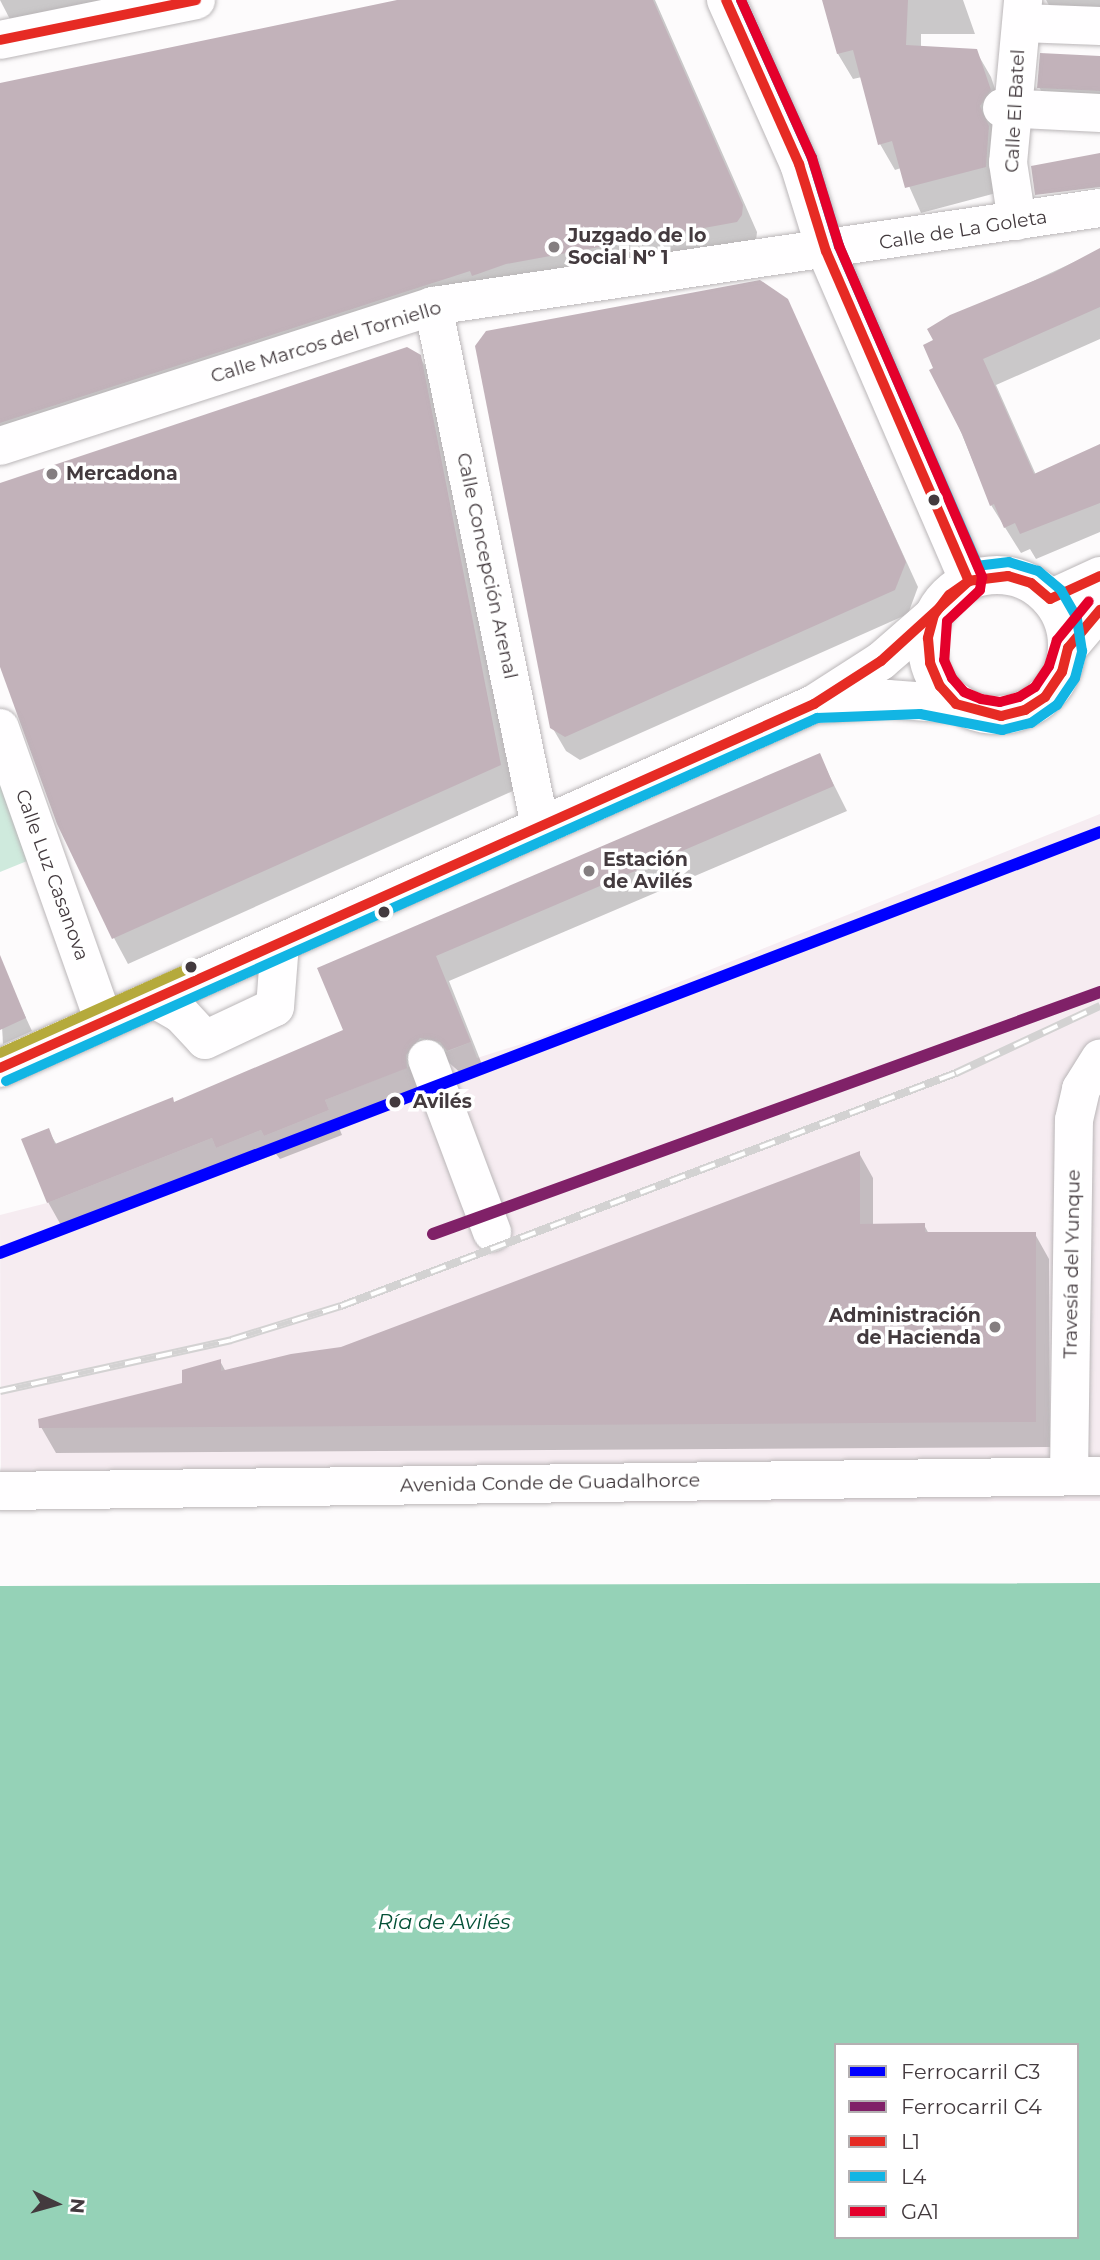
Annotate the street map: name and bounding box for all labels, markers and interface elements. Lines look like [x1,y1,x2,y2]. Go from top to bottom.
street label: Calle El Batel [1000,49,1030,173]
street label: Calle de La Goleta [877,205,1049,255]
place label: Juzgado de lo Social Nº 1 [568,225,706,269]
marker: Juzgado de lo Social Nº 1 [546,239,562,255]
street label: Calle Marcos del Torniello [208,296,444,388]
street label: Calle Concepción Arenal [452,451,522,681]
place label: Mercadona [66,463,178,485]
marker: Mercadona [44,466,60,482]
unlabelled marker [927,493,941,507]
street label: Calle Luz Casanova [10,786,94,964]
place label: Estación de Avilés [603,849,692,893]
marker: Estación de Avilés [581,863,597,879]
unlabelled marker [377,905,391,919]
unlabelled marker [184,960,198,974]
marker: Avilés [383,1090,407,1114]
place label: Avilés [413,1091,472,1113]
street label: Travesía del Yunque [1059,1169,1085,1359]
place label: Administración de Hacienda [829,1305,981,1349]
marker: Administración de Hacienda [987,1319,1003,1335]
street label: Avenida Conde de Guadalhorce [400,1469,700,1497]
water label: Ría de Avilés [377,1909,511,1935]
legend [834,2043,1079,2239]
text: Ferrocarril C3 [901,2059,1040,2084]
text: Ferrocarril C4 [901,2094,1042,2119]
text: L1 [901,2129,920,2154]
text: L4 [901,2164,926,2189]
north arrow [21,2169,91,2239]
text: N [65,2197,90,2215]
text: GA1 [901,2199,939,2224]

